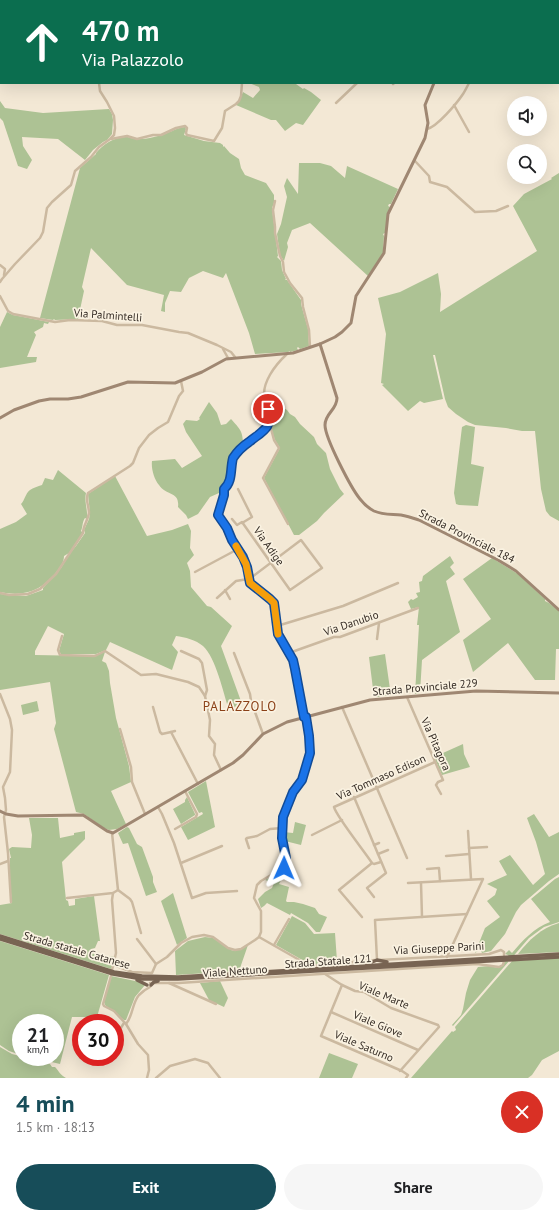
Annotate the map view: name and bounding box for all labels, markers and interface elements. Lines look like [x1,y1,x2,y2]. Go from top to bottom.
text: 470 m [82,12,159,49]
icon: ahead [16,16,68,68]
text: Via Palazzolo [82,48,184,71]
map controls [507,96,547,184]
button: sound [507,96,547,136]
button: search [507,144,547,184]
street label: Via Palmintelli [72,306,143,324]
pin [251,392,285,426]
icon: arrive [257,398,279,420]
street label: Strada Provinciale 184 [417,506,517,566]
street label: Via Adige [250,523,288,568]
street label: Via Danubio [321,607,380,639]
street label: Strada Provinciale 229 [372,675,478,699]
district label: PALAZZOLO [203,698,277,715]
street label: Via Pitagora [418,714,454,773]
street label: Via Tommaso Edison [333,751,428,803]
position arrow [263,847,305,889]
street label: Strada statale Catanese [22,928,132,972]
street label: Via Giuseppe Parini [392,939,485,957]
street label: Strada Statale 121 [284,951,372,971]
street label: Viale Nettuno [201,962,268,980]
street label: Viale Marte [356,978,412,1012]
street label: Viale Giove [350,1007,405,1041]
speed limit sign: 30 [72,1014,124,1066]
text: 21 [27,1022,49,1048]
street label: Viale Saturno [331,1027,396,1065]
text: km/h [27,1043,49,1056]
text: 4 min [16,1088,75,1119]
button: close [501,1091,543,1133]
text: 1.5 km · 18:13 [16,1119,95,1136]
button: Exit [16,1164,276,1210]
button: Share [284,1164,543,1210]

